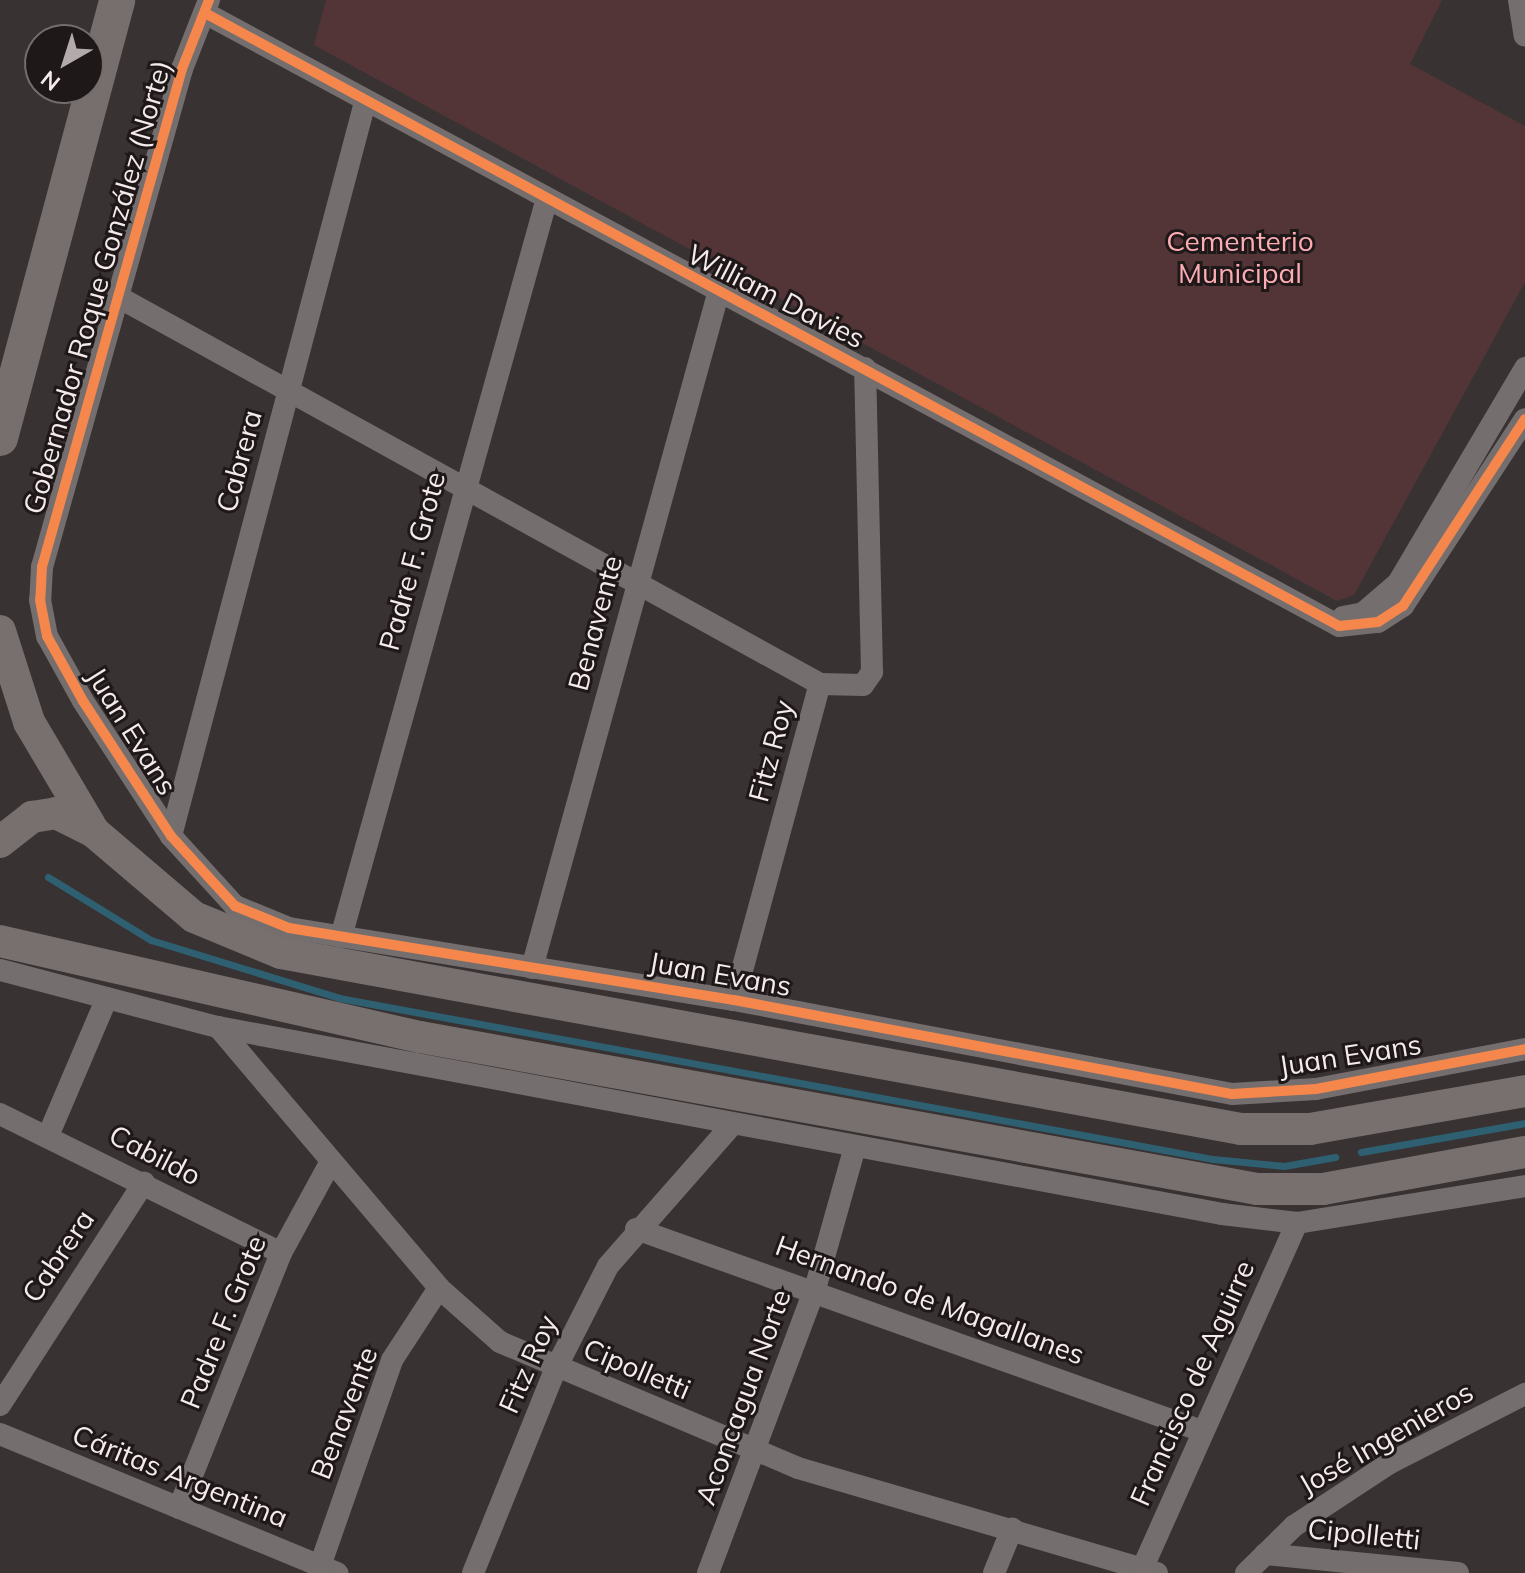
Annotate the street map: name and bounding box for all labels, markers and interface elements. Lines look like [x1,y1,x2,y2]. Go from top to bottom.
north arrow [24,24,104,104]
street label: Gobernador Roque González (Norte) [16,56,178,518]
park label: Cementerio Municipal [1166,224,1314,290]
street label: William Davies [682,237,870,355]
street label: Cabrera [209,406,269,516]
street label: Padre F. Grote [372,468,452,654]
street label: Benavente [561,552,629,694]
street label: Juan Evans [80,661,184,801]
street label: Fitz Roy [741,697,801,805]
street label: Juan Evans [646,945,794,1003]
street label: Juan Evans [1276,1027,1424,1083]
street label: Cabildo [104,1118,206,1192]
street label: Cabrera [15,1203,101,1309]
street label: Hernando de Magallanes [771,1228,1089,1372]
street label: Padre F. Grote [173,1231,273,1413]
street label: Francisco de Aguirre [1123,1255,1261,1511]
street label: Aconcagua Norte [688,1285,798,1509]
street label: Fitz Roy [492,1310,564,1418]
street label: Cipolletti [578,1331,696,1407]
street label: Benavente [303,1342,385,1484]
street label: José Ingenieros [1293,1375,1479,1501]
street label: Cáritas Argentina [67,1417,293,1535]
street label: Cipolletti [1306,1511,1422,1557]

